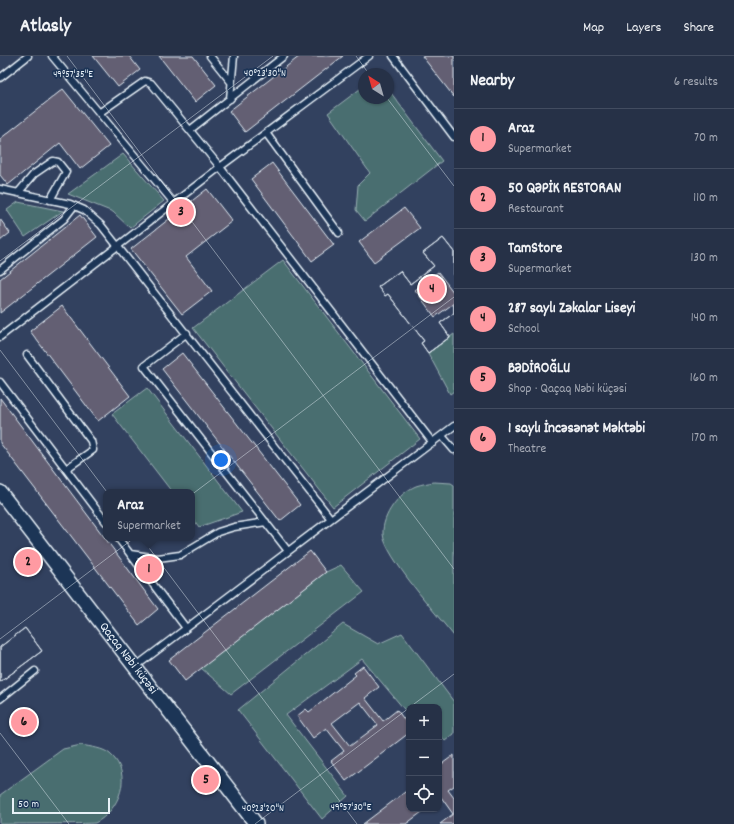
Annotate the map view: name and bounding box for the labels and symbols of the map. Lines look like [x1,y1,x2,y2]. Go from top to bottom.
text: 40°23'30"N [244,67,286,81]
text: 49°57'35"E [53,68,93,82]
north arrow [358,68,394,104]
pin: 3 [168,197,194,227]
pin: 4 [419,274,445,304]
your location [211,450,231,470]
pin: 2 [15,547,41,577]
pin: 1 [136,554,162,584]
street label: Qaçaq Nəbi küçəsi [94,618,163,699]
pin: 6 [11,707,37,737]
pin: 5 [193,765,219,795]
scale bar [12,796,110,815]
text: 49°57'30"E [331,801,372,815]
text: 40°23'20"N [242,802,284,816]

